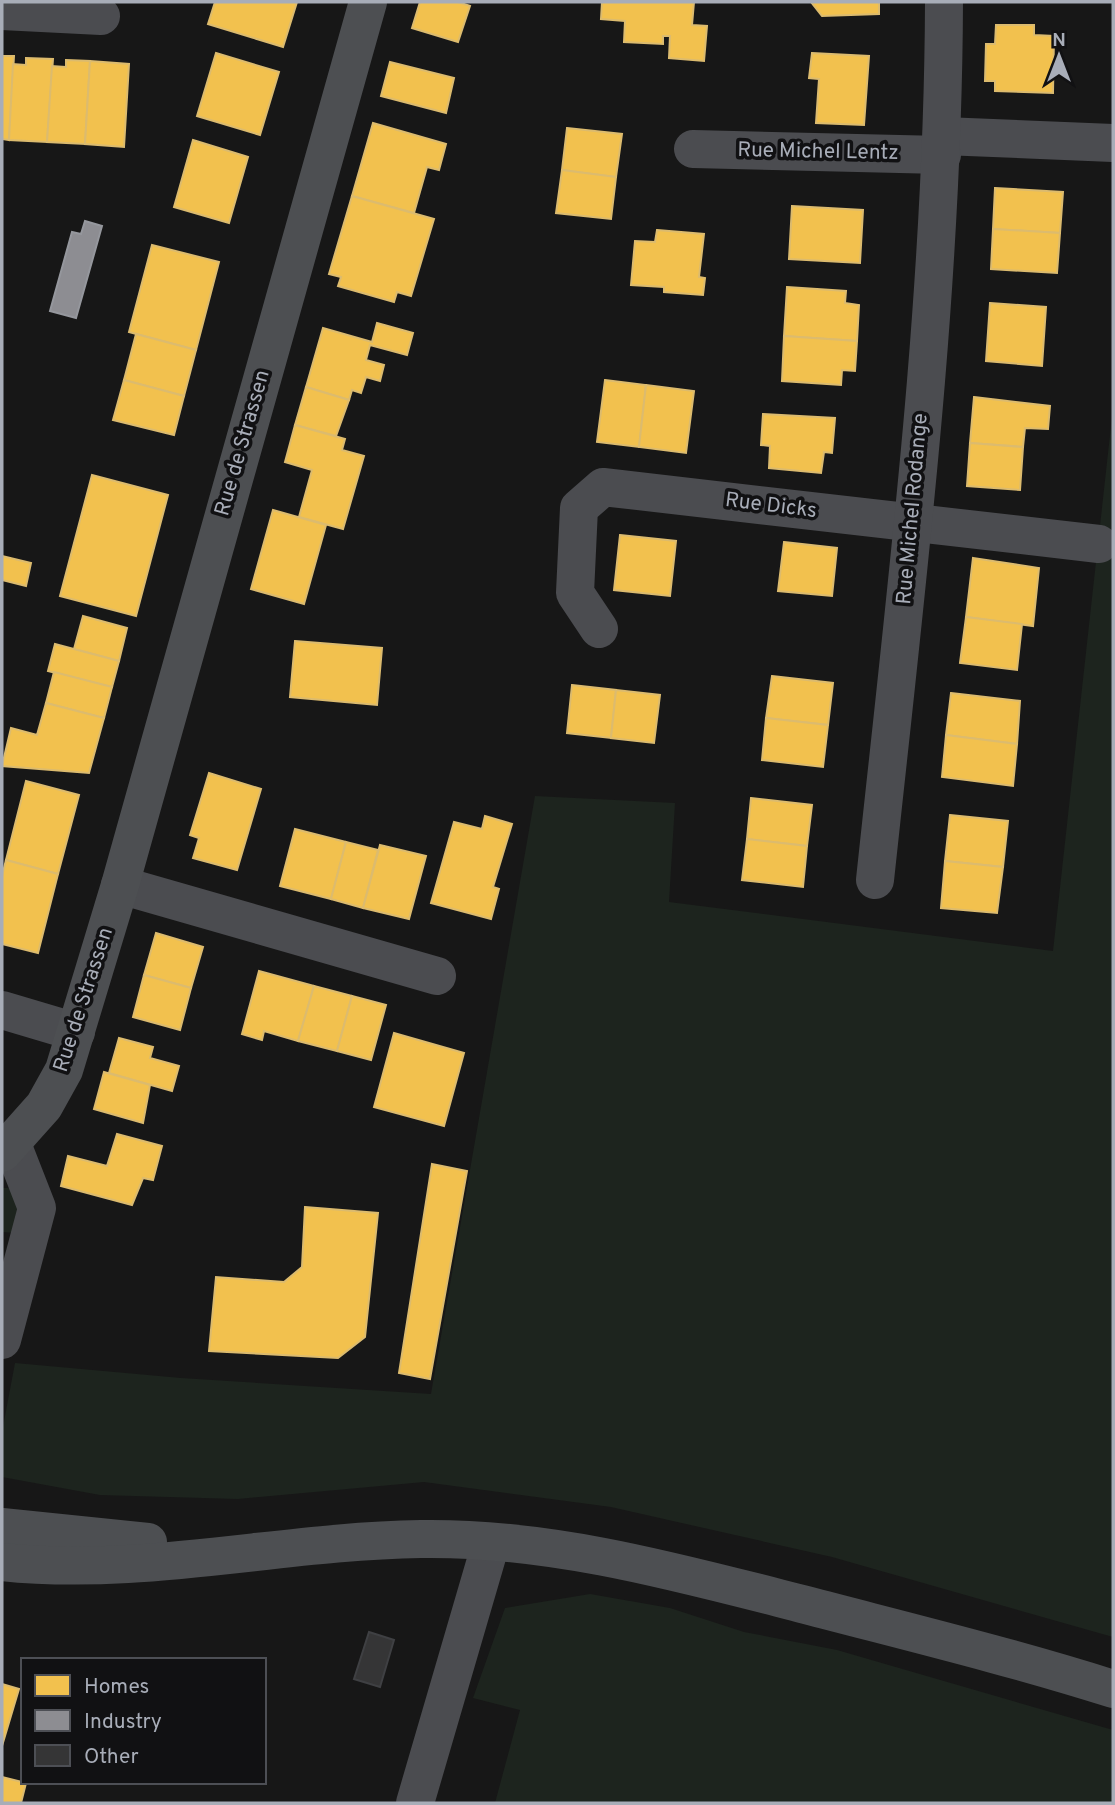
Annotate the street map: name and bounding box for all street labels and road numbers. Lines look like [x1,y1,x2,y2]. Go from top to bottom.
street label: Rue Michel Lentz [737,137,899,167]
street label: Rue de Strassen [209,367,277,519]
street label: Rue Michel Rodange [891,412,935,606]
street label: Rue Dicks [724,487,818,525]
street label: Rue de Strassen [48,924,120,1076]

